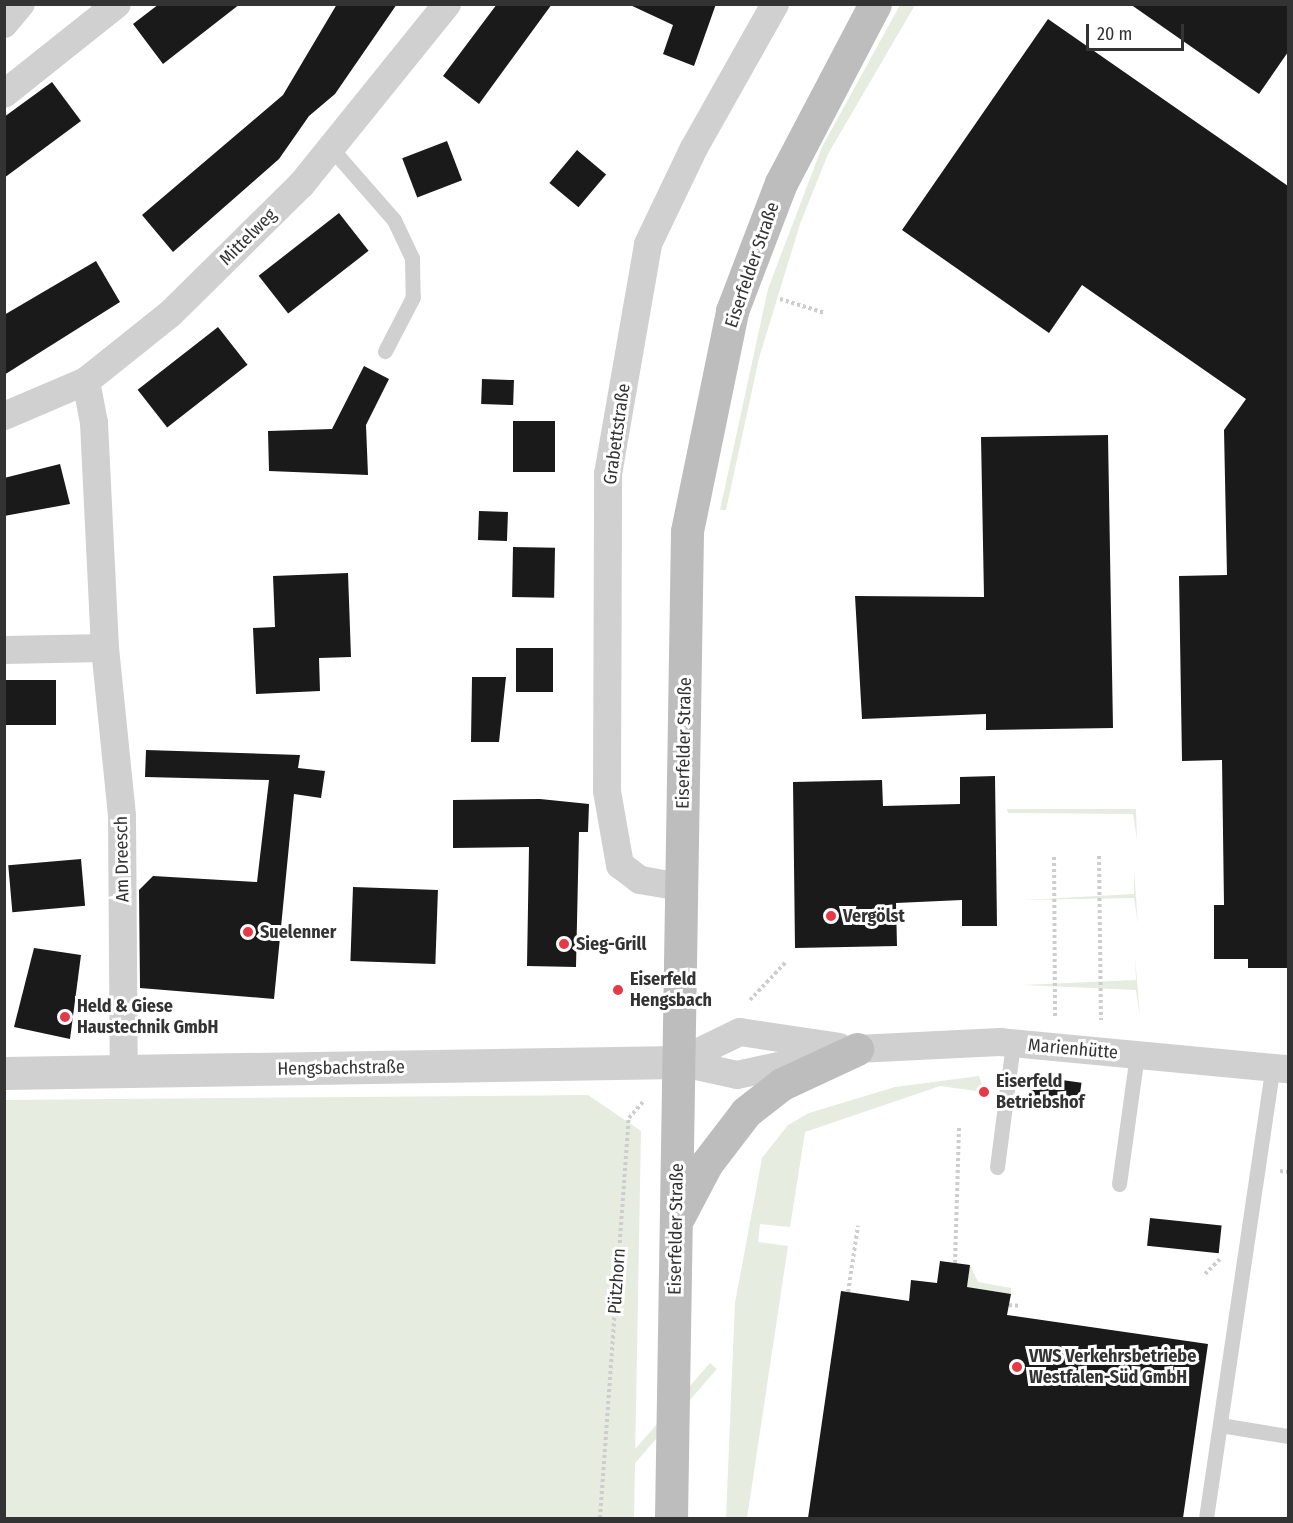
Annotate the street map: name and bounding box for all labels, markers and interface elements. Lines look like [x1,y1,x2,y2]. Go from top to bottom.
scale bar [1089,12,1186,50]
text: 20 m [1097,23,1132,45]
street label: Eiserfelder Straße [720,199,784,331]
street label: Mittelweg [215,204,281,270]
street label: Grabettstraße [599,382,635,486]
street label: Eiserfelder Straße [672,677,696,809]
street label: Am Dreesch [110,816,134,902]
place label: Vergölst [843,905,905,927]
marker: Vergölst [824,909,838,923]
place label: Suelenner [260,921,336,943]
marker: Suelenner [241,925,255,939]
place label: Sieg-Grill [576,933,646,955]
marker: Sieg-Grill [557,937,571,951]
place label: Eiserfeld Hengsbach [630,969,712,1012]
marker: Eiserfeld Hengsbach [611,983,625,997]
place label: Held & Giese Haustechnik GmbH [77,996,218,1038]
marker: Held & Giese Haustechnik GmbH [58,1010,72,1024]
street label: Marienhütte [1027,1034,1119,1064]
street label: Hengsbachstraße [277,1056,405,1080]
place label: Eiserfeld Betriebshof [996,1071,1085,1114]
marker: Eiserfeld Betriebshof [977,1085,991,1099]
street label: Eiserfelder Straße [664,1163,688,1295]
street label: Pützhorn [604,1247,630,1315]
place label: VWS Verkehrsbetriebe Westfalen-Süd GmbH [1029,1346,1196,1388]
marker: VWS Verkehrsbetriebe Westfalen-Süd GmbH [1010,1360,1024,1374]

